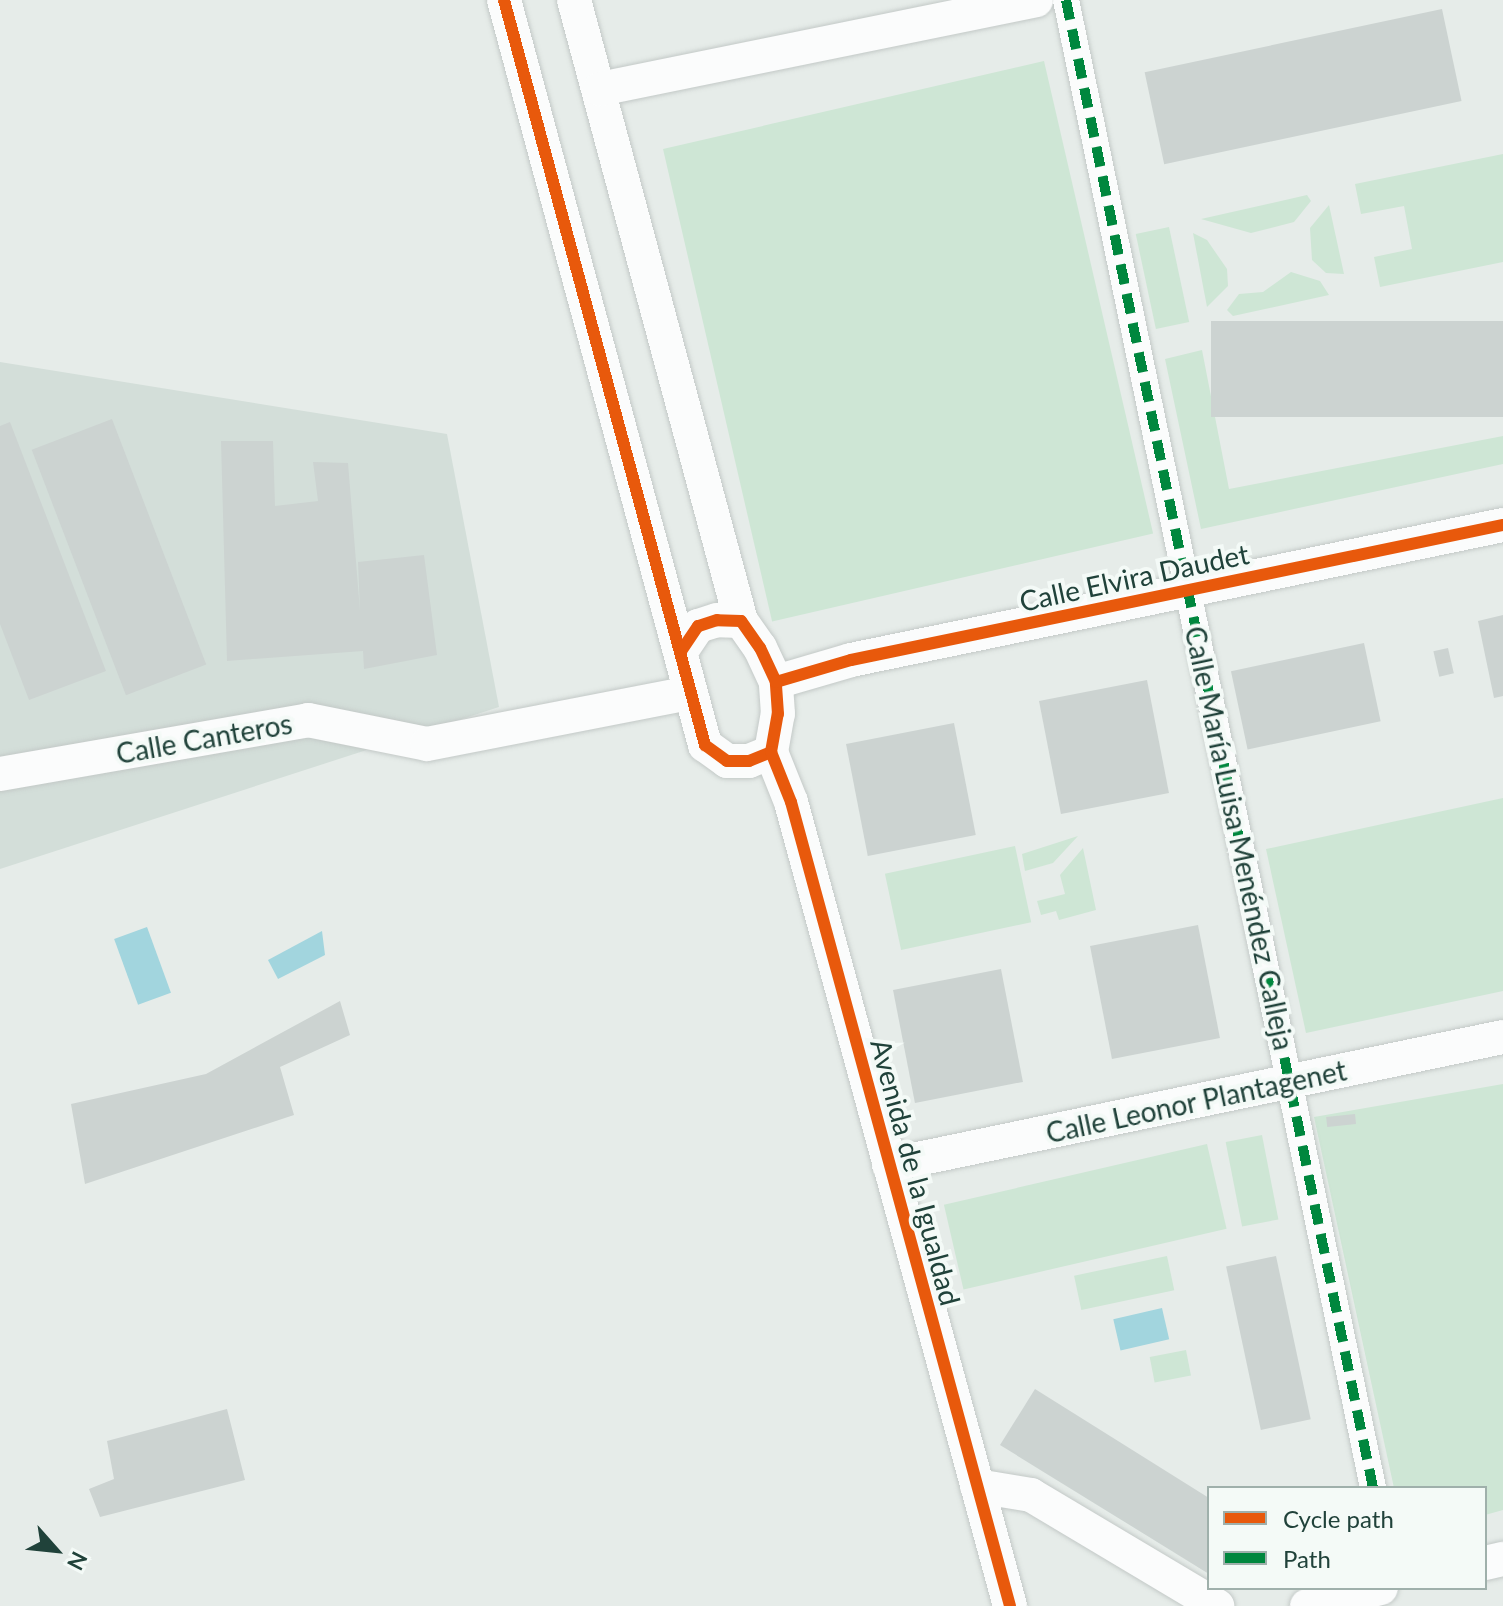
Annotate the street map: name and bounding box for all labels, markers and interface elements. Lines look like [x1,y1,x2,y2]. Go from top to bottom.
street label: Calle Elvira Daudet [1016,536,1252,618]
street label: Calle María Luisa Menéndez Calleja [1179,623,1301,1053]
street label: Calle Canteros [113,706,295,770]
street label: Avenida de la Igualdad [864,1035,968,1309]
street label: Calle Leonor Plantagenet [1042,1053,1350,1149]
legend [1207,1486,1487,1590]
text: Cycle path [1283,1504,1394,1533]
north arrow [16,1510,96,1590]
text: Path [1283,1544,1331,1573]
text: N [62,1547,94,1575]

